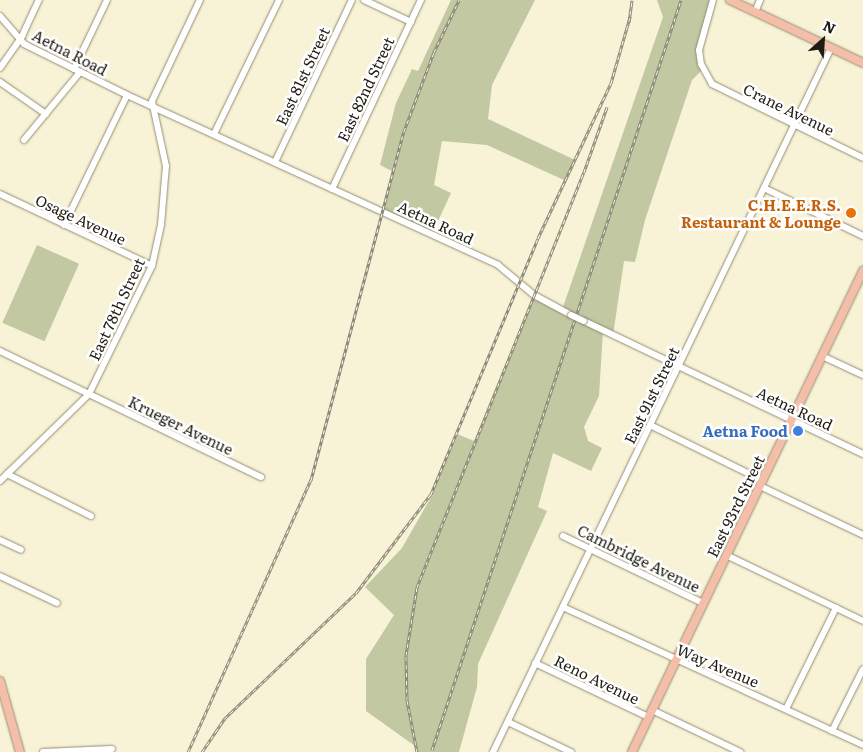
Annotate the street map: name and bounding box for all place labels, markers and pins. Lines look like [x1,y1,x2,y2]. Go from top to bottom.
place label: C.H.E.E.R.S. Restaurant & Lounge [681,195,841,230]
marker: C.H.E.E.R.S. Restaurant & Lounge [845,207,857,219]
place label: Aetna Food [703,422,788,440]
marker: Aetna Food [792,425,804,437]

